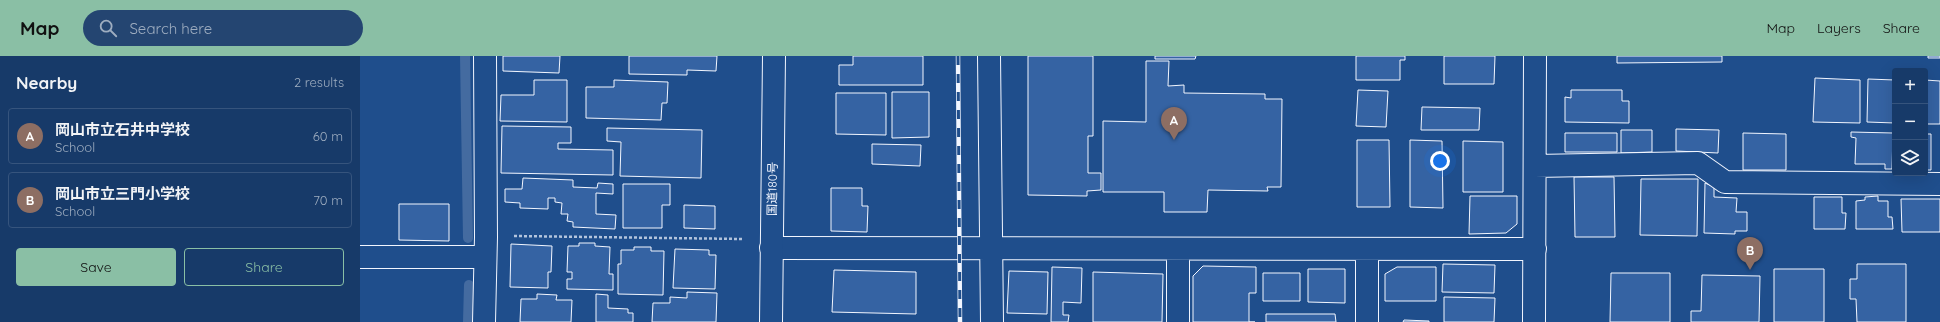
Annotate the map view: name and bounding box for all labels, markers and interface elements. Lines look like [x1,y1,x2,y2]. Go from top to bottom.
search box [83,10,363,46]
text: Map [20,16,59,40]
icon: search [97,17,119,39]
text: Search here [129,19,212,38]
text: Map [1766,19,1795,37]
text: Layers [1817,19,1861,37]
text: Share [1883,19,1920,37]
map controls [1892,68,1928,176]
button: + [1892,68,1928,104]
text: Nearby [16,72,77,93]
text: 2 results [294,74,344,90]
button: − [1892,104,1928,140]
pin: A [1161,107,1187,140]
text: 岡山市立石井中学校 [55,120,190,139]
text: A [26,128,34,144]
text: 60 m [313,128,343,144]
text: School [55,139,95,155]
button: layers [1892,140,1928,176]
your location [1430,151,1450,171]
street label: 国道180号 [764,162,780,216]
text: 岡山市立三門小学校 [55,184,190,203]
text: B [26,192,34,208]
text: 70 m [313,192,343,208]
text: School [55,203,95,219]
pin: B [1737,237,1763,270]
button: Save [16,248,176,286]
button: Share [184,248,344,286]

